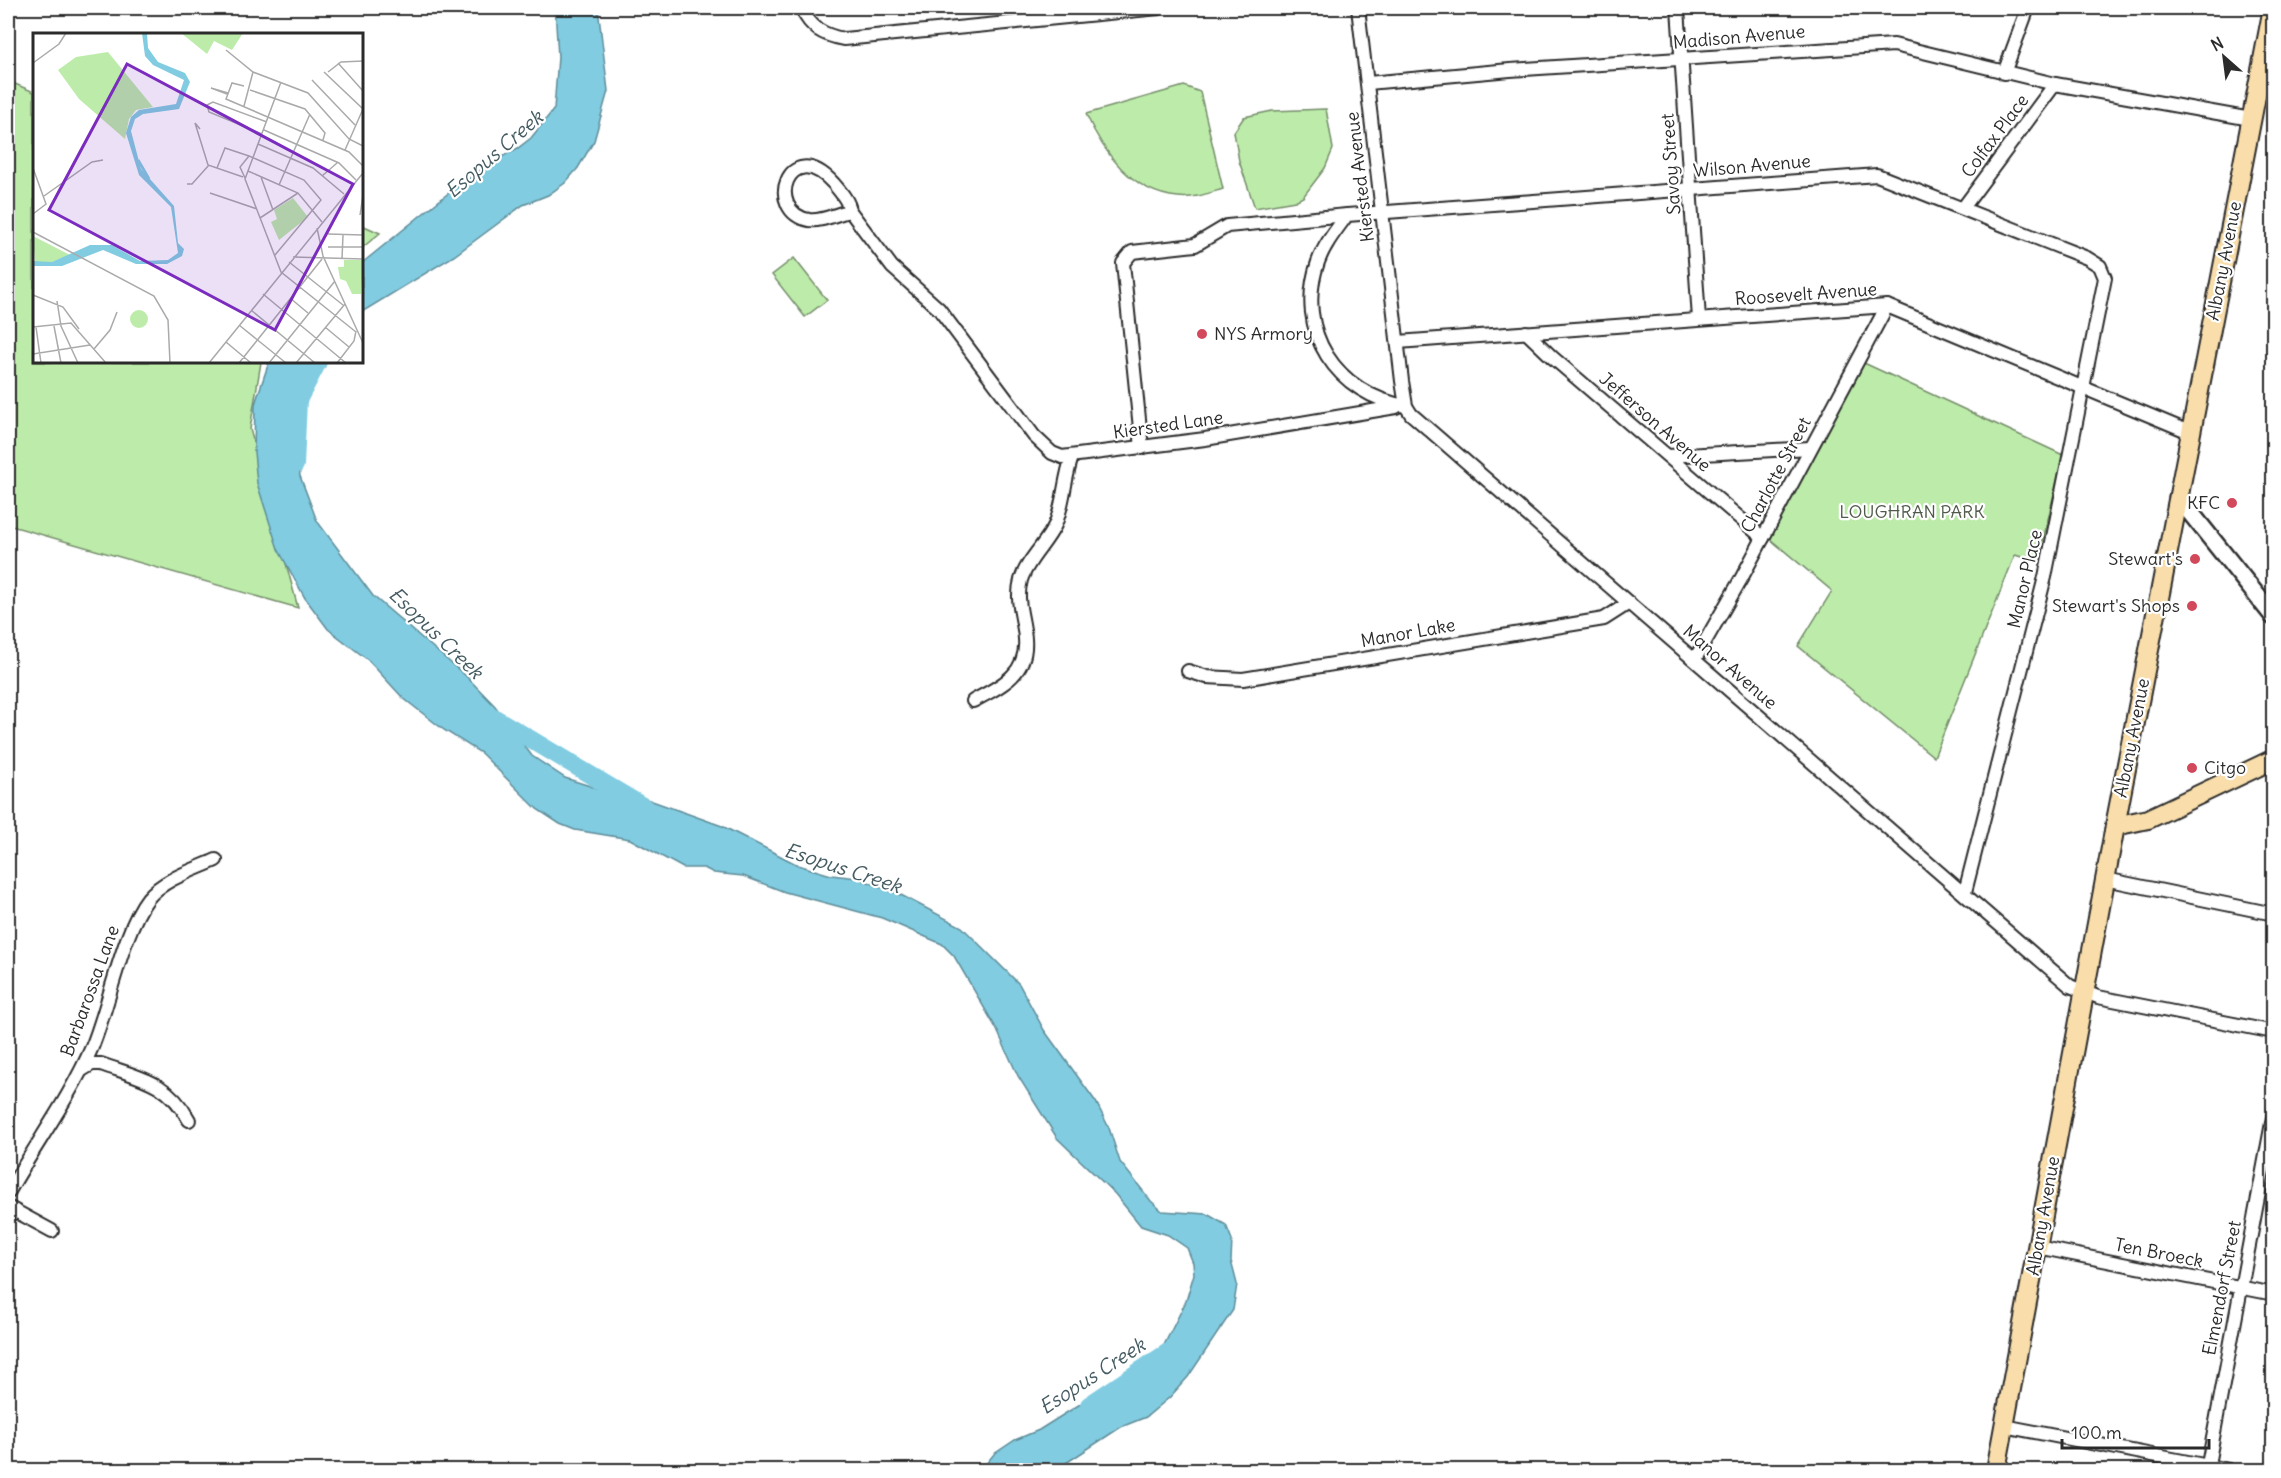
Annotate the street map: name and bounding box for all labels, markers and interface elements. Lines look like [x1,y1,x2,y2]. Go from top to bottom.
street label: Madison Avenue [1672,19,1806,54]
north arrow [2194,27,2254,87]
text: N [2207,32,2227,55]
inset map [33,33,363,363]
street label: Colfax Place [1956,89,2033,182]
water label: Esopus Creek [440,103,549,203]
street label: Kiersted Avenue [1340,111,1379,244]
street label: Savoy Street [1655,113,1686,216]
street label: Wilson Avenue [1692,149,1812,182]
street label: Albany Avenue [2201,199,2246,322]
street label: Roosevelt Avenue [1734,277,1878,310]
place label: NYS Armory [1214,322,1313,345]
marker: NYS Armory [1195,327,1209,341]
street label: Jefferson Avenue [1595,367,1716,476]
street label: Kiersted Lane [1111,405,1224,444]
street label: Charlotte Street [1735,413,1816,537]
place label: KFC [2187,491,2220,514]
marker: KFC [2225,496,2239,510]
park label: LOUGHRAN PARK [1839,500,1985,523]
street label: Manor Place [2002,527,2047,630]
place label: Stewart's [2108,547,2183,570]
marker: Stewart's [2188,552,2202,566]
water label: Esopus Creek [384,581,490,685]
place label: Stewart's Shops [2052,594,2180,617]
marker: Stewart's Shops [2185,599,2199,613]
street label: Manor Lake [1359,613,1457,652]
street label: Manor Avenue [1679,619,1782,714]
street label: Albany Avenue [2109,676,2154,799]
place label: Citgo [2204,756,2246,779]
marker: Citgo [2185,761,2199,775]
water label: Esopus Creek [782,837,906,899]
street label: Barbarossa Lane [55,922,124,1060]
street label: Albany Avenue [2021,1154,2064,1277]
street label: Elmendorf Street [2197,1219,2246,1357]
street label: Ten Broeck [2113,1233,2205,1272]
water label: Esopus Creek [1034,1331,1151,1419]
scale bar [2062,1412,2209,1450]
text: 100 m [2071,1421,2122,1444]

